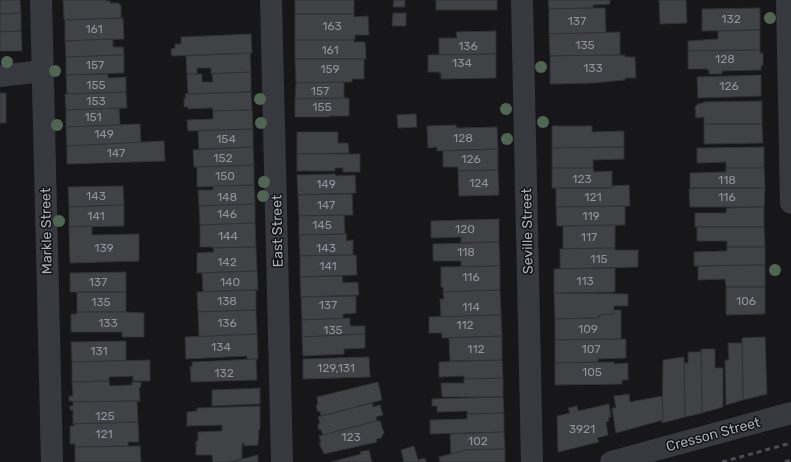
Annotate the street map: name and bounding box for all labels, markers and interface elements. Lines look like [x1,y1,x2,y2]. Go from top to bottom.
house number: 132 [721,12,741,26]
house number: 137 [568,14,586,28]
house number: 163 [322,19,342,33]
house number: 161 [85,22,103,36]
house number: 135 [575,38,595,52]
house number: 136 [458,39,478,53]
house number: 161 [321,43,339,57]
house number: 128 [715,52,735,66]
house number: 134 [452,56,472,70]
house number: 157 [86,58,104,72]
house number: 133 [583,61,603,75]
house number: 159 [320,62,340,76]
house number: 155 [86,78,106,92]
house number: 126 [719,79,739,93]
house number: 157 [311,84,329,98]
house number: 153 [86,94,106,108]
house number: 155 [312,100,332,114]
house number: 151 [84,110,102,124]
house number: 149 [94,127,114,141]
house number: 128 [453,131,473,145]
house number: 154 [216,132,236,146]
house number: 147 [107,146,125,160]
house number: 152 [213,151,233,165]
house number: 126 [461,152,481,166]
house number: 150 [215,169,235,183]
house number: 123 [572,172,592,186]
house number: 118 [718,173,736,187]
house number: 124 [469,176,489,190]
house number: 149 [316,177,336,191]
street label: Markle Street [37,187,56,274]
street label: Seville Street [518,187,537,274]
house number: 143 [86,189,106,203]
house number: 148 [217,190,237,204]
house number: 121 [584,190,602,204]
house number: 116 [718,190,736,204]
street label: East Street [268,194,287,268]
house number: 147 [317,198,335,212]
house number: 146 [217,207,237,221]
house number: 141 [87,209,105,223]
house number: 119 [582,209,600,223]
house number: 145 [312,218,332,232]
house number: 120 [455,222,475,236]
house number: 144 [218,229,239,243]
house number: 117 [581,230,597,244]
house number: 139 [94,241,114,255]
house number: 143 [316,241,336,255]
house number: 118 [457,245,475,259]
house number: 115 [590,252,608,266]
house number: 142 [217,255,237,269]
house number: 141 [319,259,337,273]
house number: 116 [462,270,480,284]
house number: 113 [576,274,594,288]
house number: 137 [89,275,107,289]
house number: 140 [220,275,240,289]
house number: 138 [217,294,237,308]
house number: 106 [736,294,756,308]
house number: 135 [91,295,111,309]
house number: 137 [319,298,337,312]
house number: 114 [462,300,480,314]
house number: 133 [98,316,118,330]
house number: 136 [217,316,237,330]
house number: 112 [456,318,474,332]
house number: 109 [578,322,598,336]
house number: 135 [323,323,343,337]
house number: 134 [211,340,231,354]
house number: 112 [467,342,485,356]
house number: 107 [582,342,600,356]
house number: 131 [90,344,108,358]
house number: 129,131 [317,361,355,375]
house number: 105 [582,365,602,379]
house number: 132 [214,366,234,380]
house number: 125 [95,409,115,423]
street label: Cresson Street [664,414,763,455]
house number: 3921 [569,422,595,436]
house number: 121 [95,427,113,441]
house number: 123 [341,430,361,444]
house number: 102 [468,434,488,448]

